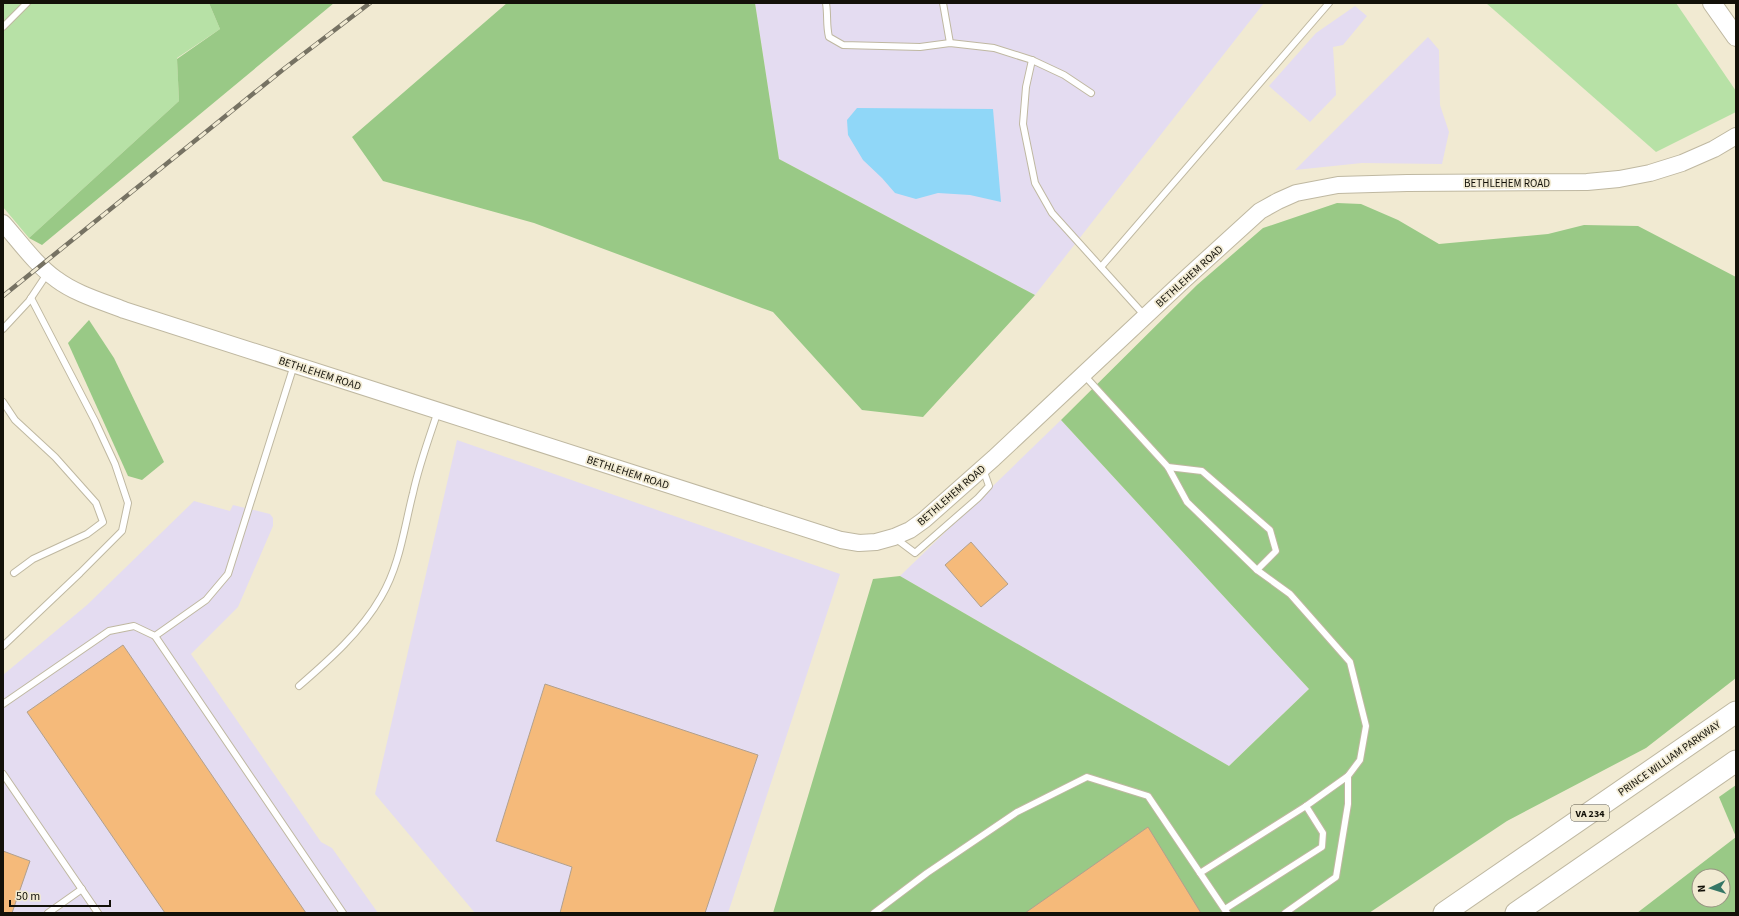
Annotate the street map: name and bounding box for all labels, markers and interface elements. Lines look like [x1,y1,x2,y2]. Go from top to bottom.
street label: BETHLEHEM ROAD [1464,176,1550,191]
street label: BETHLEHEM ROAD [1152,242,1226,311]
street label: BETHLEHEM ROAD [277,353,363,394]
street label: BETHLEHEM ROAD [585,452,671,493]
street label: BETHLEHEM ROAD [914,461,989,529]
street label: PRINCE WILLIAM PARKWAY [1615,717,1724,800]
road number: VA 234 [1571,805,1609,821]
north arrow [1691,868,1731,908]
scale bar [10,882,110,908]
text: N [1694,884,1709,893]
text: 50 m [16,888,40,905]

